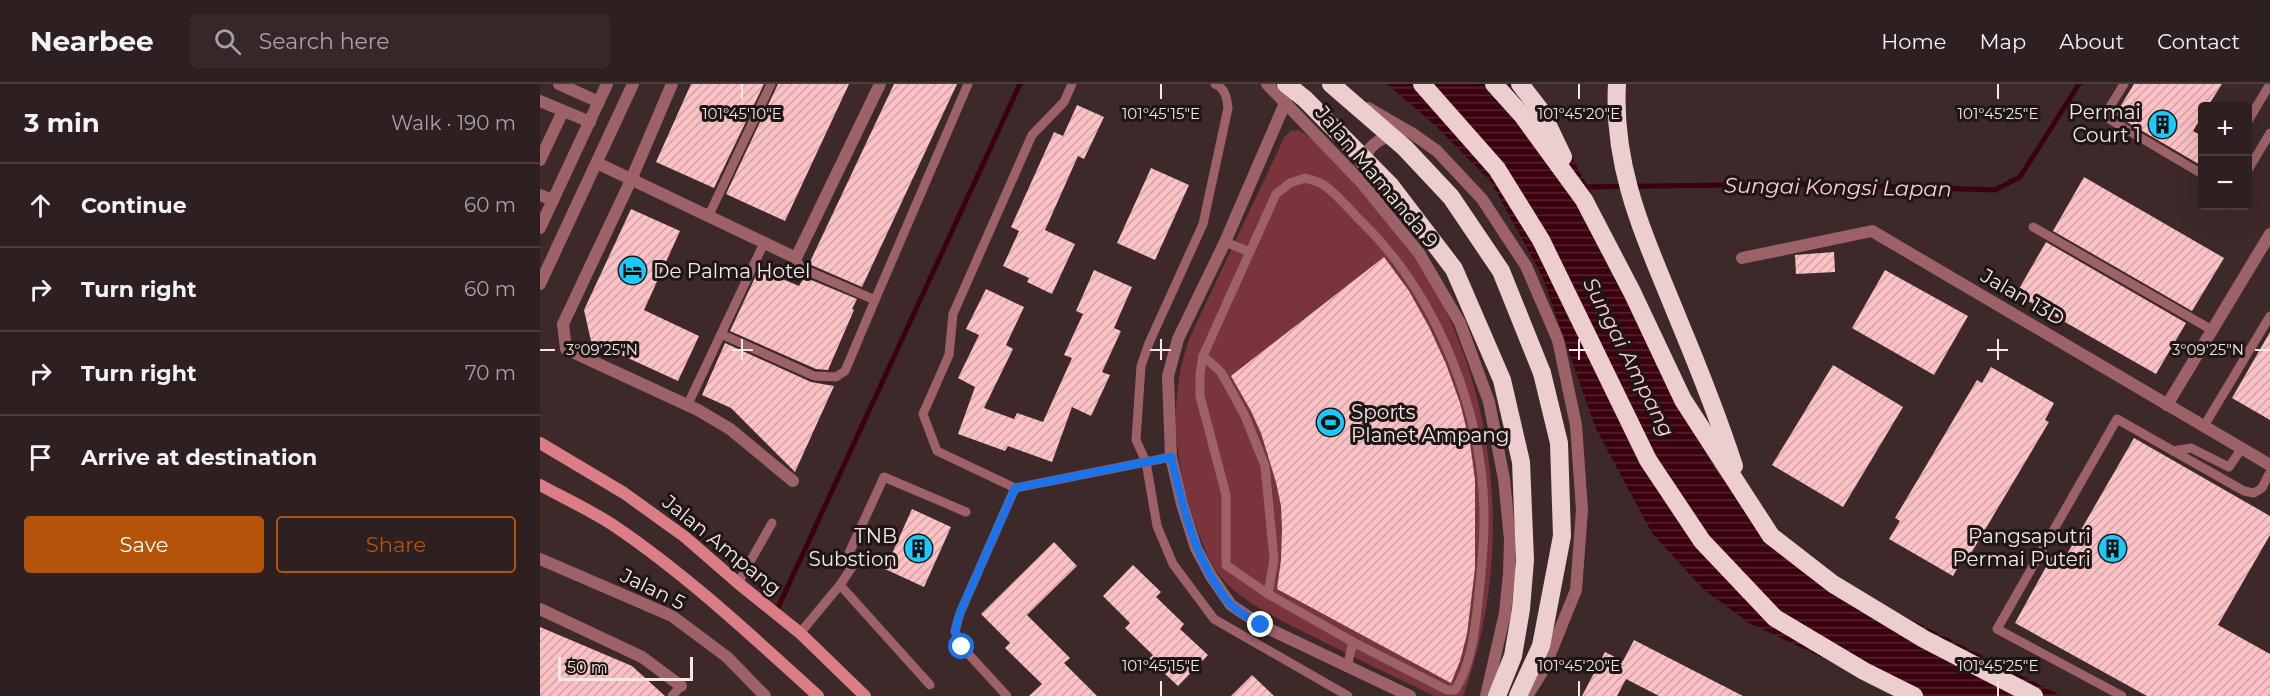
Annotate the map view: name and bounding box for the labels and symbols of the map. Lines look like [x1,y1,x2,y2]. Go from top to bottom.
street label: Jalan Mamanda 9 [1310,100,1443,253]
place label: Permai Court 1 [2069,100,2141,147]
text: 101°45'10"E [702,104,782,123]
text: 101°45'15"E [1122,104,1200,123]
text: 101°45'20"E [1538,104,1620,123]
text: 101°45'25"E [1958,104,2038,123]
building icon: Permai Court 1 [2146,108,2178,140]
water label: Sungai Kongsi Lapan [1724,173,1952,201]
hotel icon: De Palma Hotel [616,255,648,287]
place label: De Palma Hotel [653,259,810,283]
street label: Jalan 13D [1976,263,2069,331]
water label: Sungai Ampang [1578,273,1680,441]
text: 3°09'25"N [566,340,638,359]
text: 3°09'25"N [2172,340,2244,359]
place label: Sports Planet Ampang [1351,400,1510,447]
sports icon: Sports Planet Ampang [1314,407,1346,439]
street label: Jalan Ampang [657,489,786,600]
place label: TNB Substion [808,524,897,571]
place label: Pangsaputri Permai Puteri [1952,524,2091,571]
building icon: TNB Substion [902,532,934,564]
building icon: Pangsaputri Permai Puteri [2096,532,2128,564]
street label: Jalan 5 [616,563,689,615]
route end [1247,611,1273,637]
route start [948,633,974,659]
scale bar [558,654,693,682]
text: 101°45'15"E [1122,656,1200,675]
text: 101°45'20"E [1538,656,1620,675]
text: 101°45'25"E [1958,656,2038,675]

